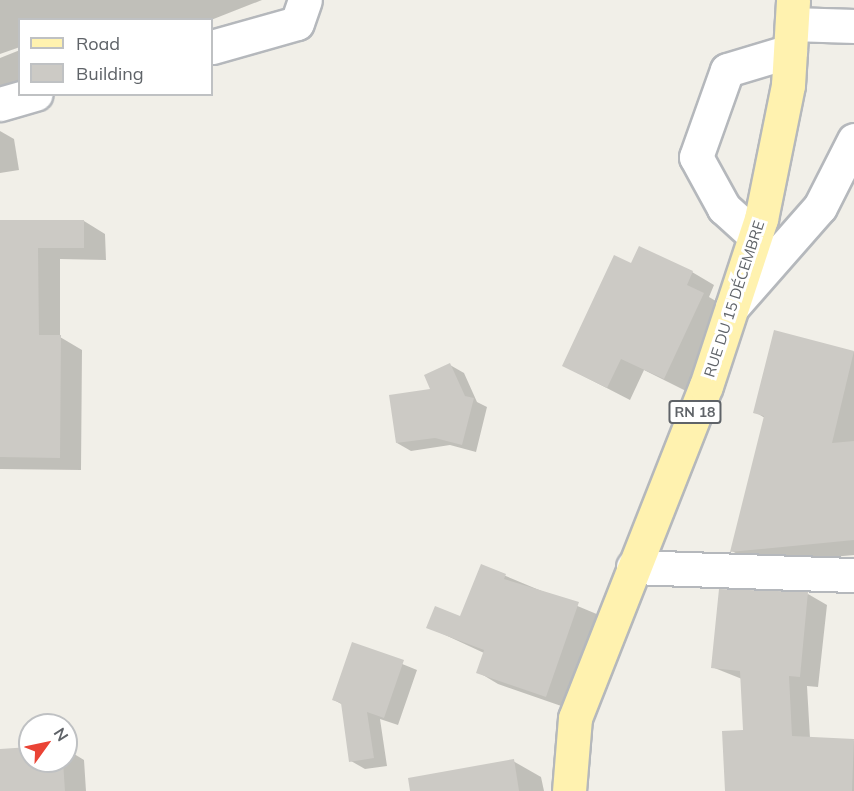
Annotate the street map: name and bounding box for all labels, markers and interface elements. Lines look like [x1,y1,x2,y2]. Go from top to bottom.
legend [18,18,213,96]
text: Road [76,32,120,55]
text: Building [76,62,144,85]
street label: RUE DU 15 DÉCEMBRE [700,219,768,379]
road number: RN 18 [668,401,722,423]
north arrow [18,713,78,773]
text: N [50,724,73,745]

